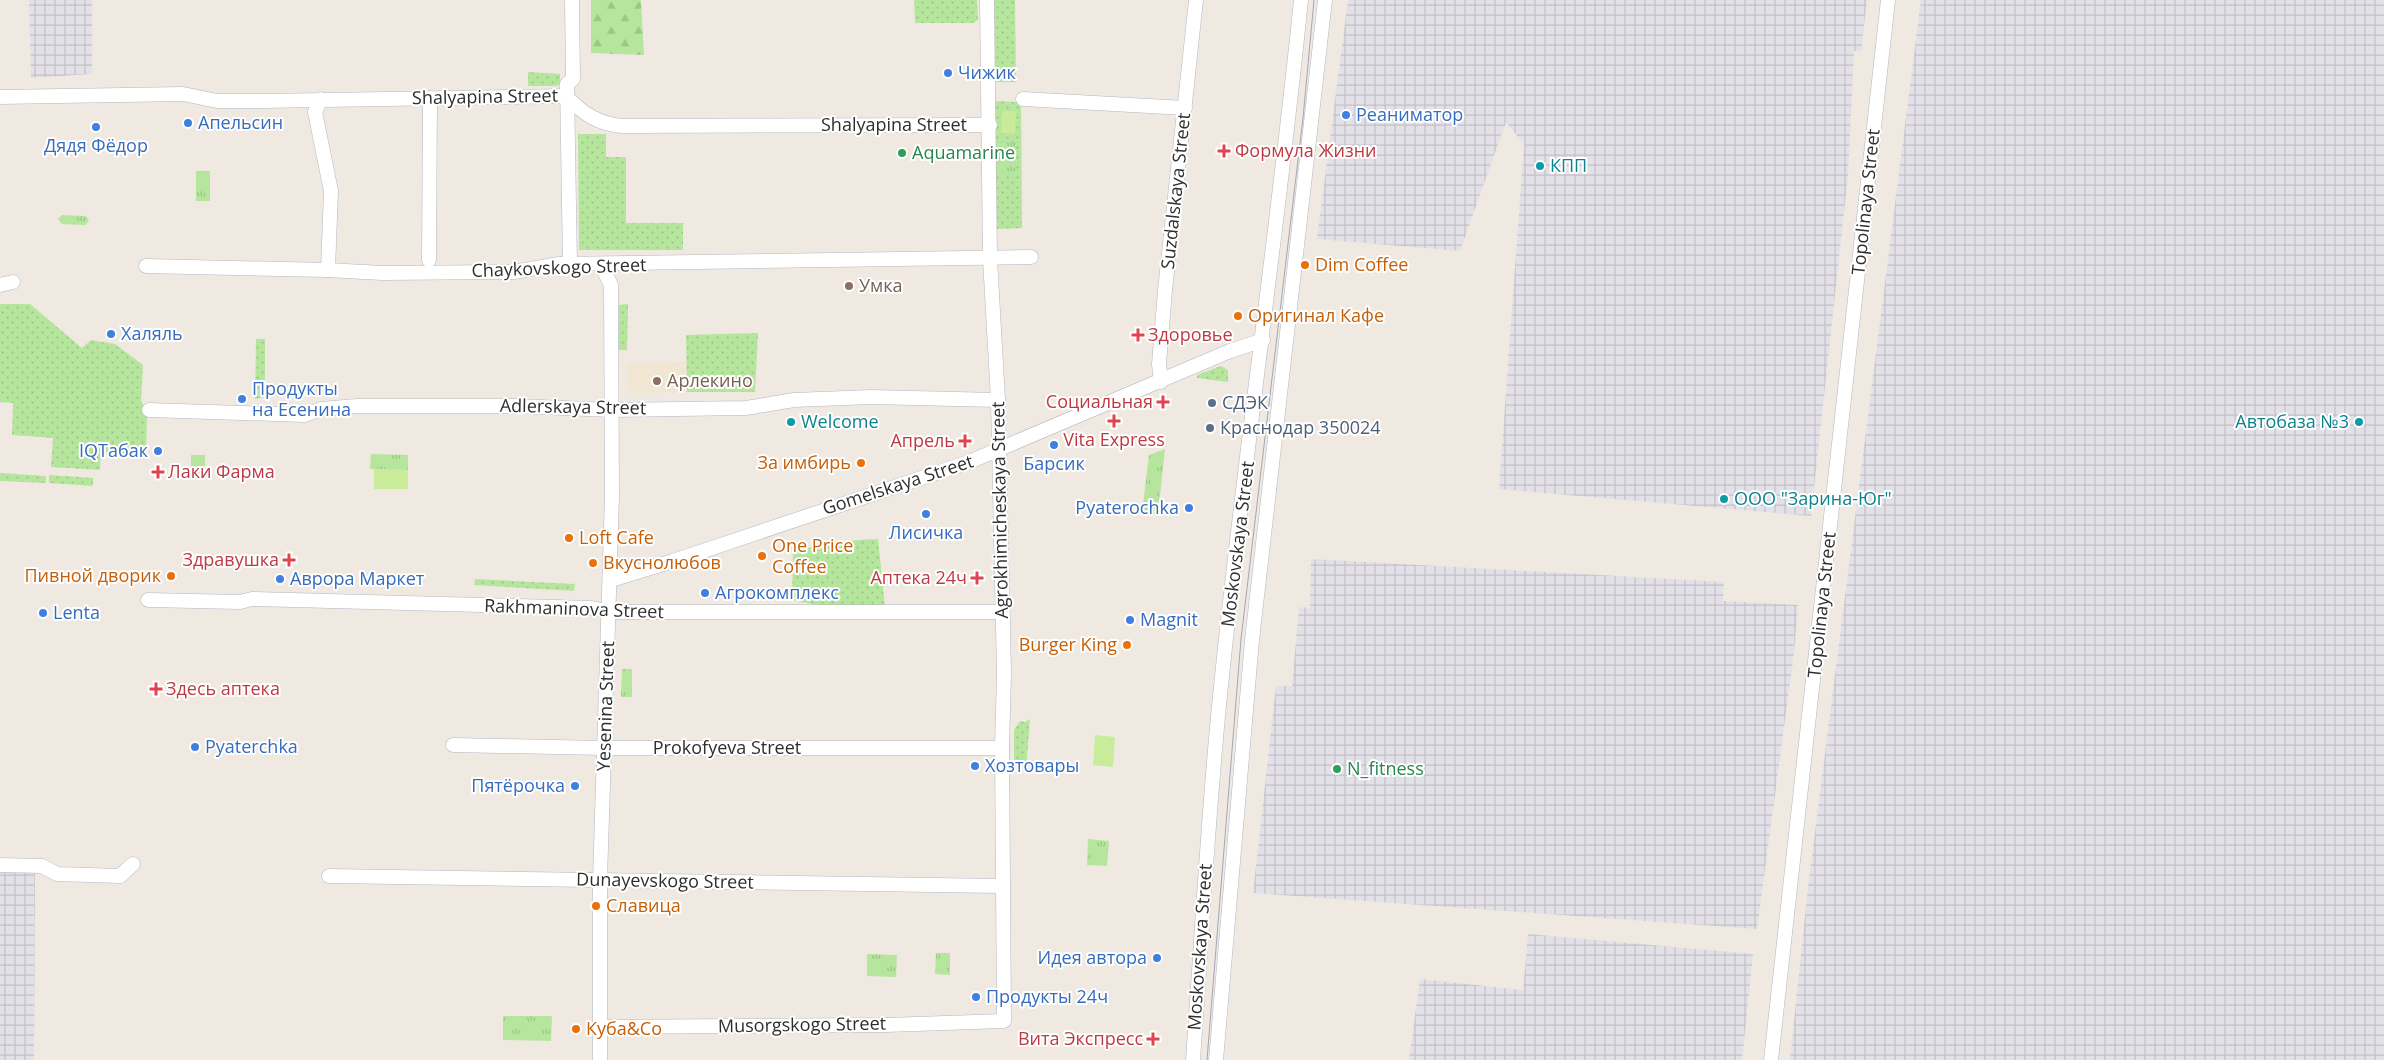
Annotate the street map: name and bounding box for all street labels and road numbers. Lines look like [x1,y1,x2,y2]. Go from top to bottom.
street label: Shalyapina Street [412,83,558,109]
street label: Shalyapina Street [821,112,967,136]
street label: Suzdalskaya Street [1155,112,1195,270]
street label: Topolinaya Street [1845,128,1885,276]
street label: Chaykovskogo Street [471,252,647,282]
street label: Adlerskaya Street [500,393,646,419]
street label: Agrokhimicheskaya Street [985,401,1013,619]
street label: Gomelskaya Street [819,448,976,520]
street label: Moskovskaya Street [1215,460,1259,628]
street label: Topolinaya Street [1801,531,1841,679]
street label: Rakhmaninova Street [484,593,664,623]
street label: Yesenina Street [591,640,619,772]
street label: Prokofyeva Street [653,735,801,759]
street label: Moskovskaya Street [1181,863,1217,1031]
street label: Dunayevskogo Street [576,866,754,894]
street label: Musorgskogo Street [718,1011,886,1037]

